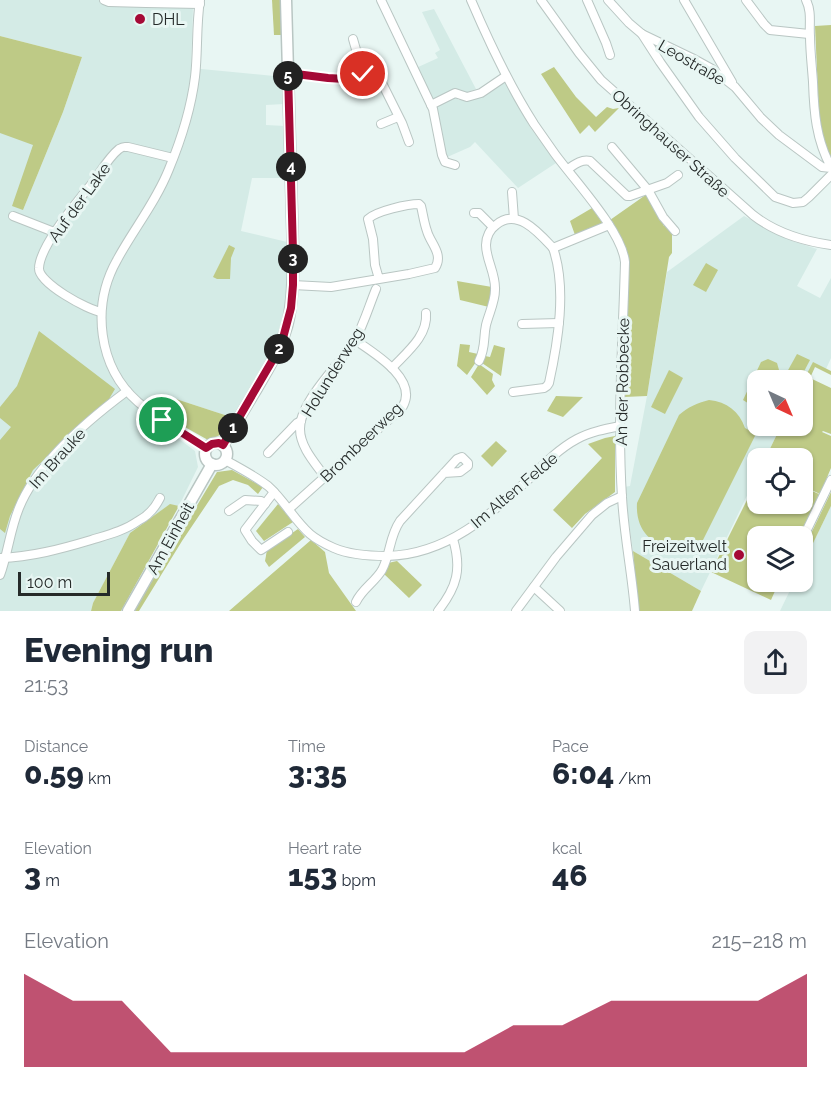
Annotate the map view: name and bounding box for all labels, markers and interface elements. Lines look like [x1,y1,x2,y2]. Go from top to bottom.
place label: DHL [152,10,185,29]
marker: DHL [133,12,147,26]
street label: Leostraße [655,36,728,89]
pin [337,48,388,99]
icon: check [346,57,379,90]
pin: 5 [273,61,303,91]
text: 5 [284,66,292,85]
street label: Obringhauser Straße [608,86,733,201]
pin: 4 [276,152,306,182]
text: 4 [286,157,296,176]
street label: Auf der Lake [44,159,115,246]
pin: 3 [278,244,308,274]
text: 3 [289,249,297,268]
street label: An der Robbecke [612,318,633,446]
street label: Holunderweg [298,324,367,420]
pin: 2 [264,334,294,364]
text: 2 [274,339,284,358]
north arrow [747,370,813,436]
map controls [747,370,813,592]
pin [136,394,187,445]
street label: Brombeerweg [316,399,406,486]
icon: arrive [145,403,178,436]
pin: 1 [218,413,248,443]
text: 1 [229,418,237,437]
street label: Im Brauke [25,424,89,492]
button: locate [747,448,813,514]
street label: Im Alten Felde [467,449,562,532]
street label: Am Einheit [143,498,198,578]
button: layers [747,526,813,592]
place label: Freizeitwelt Sauerland [642,537,728,574]
marker: Freizeitwelt Sauerland [732,548,746,562]
scale bar [18,569,110,596]
text: 100 m [27,573,72,592]
text: Evening run [24,631,214,670]
button: share [744,631,807,694]
text: 21:53 [24,673,68,697]
text: Distance [24,737,88,756]
text: Time [288,737,325,756]
text: Pace [552,737,589,756]
text: 0.59 [24,756,84,791]
text: 3:35 [288,756,347,791]
text: 6:04 [552,756,614,791]
text: km [84,769,111,788]
text: /km [614,769,651,788]
text: Elevation [24,839,92,858]
text: Heart rate [288,839,362,858]
text: kcal [552,839,582,858]
text: 3 [24,858,41,893]
text: 153 [288,858,337,893]
text: 46 [552,858,588,893]
text: m [41,871,60,890]
text: bpm [337,871,376,890]
text: Elevation [24,929,109,953]
text: 215–218 m [712,929,807,953]

